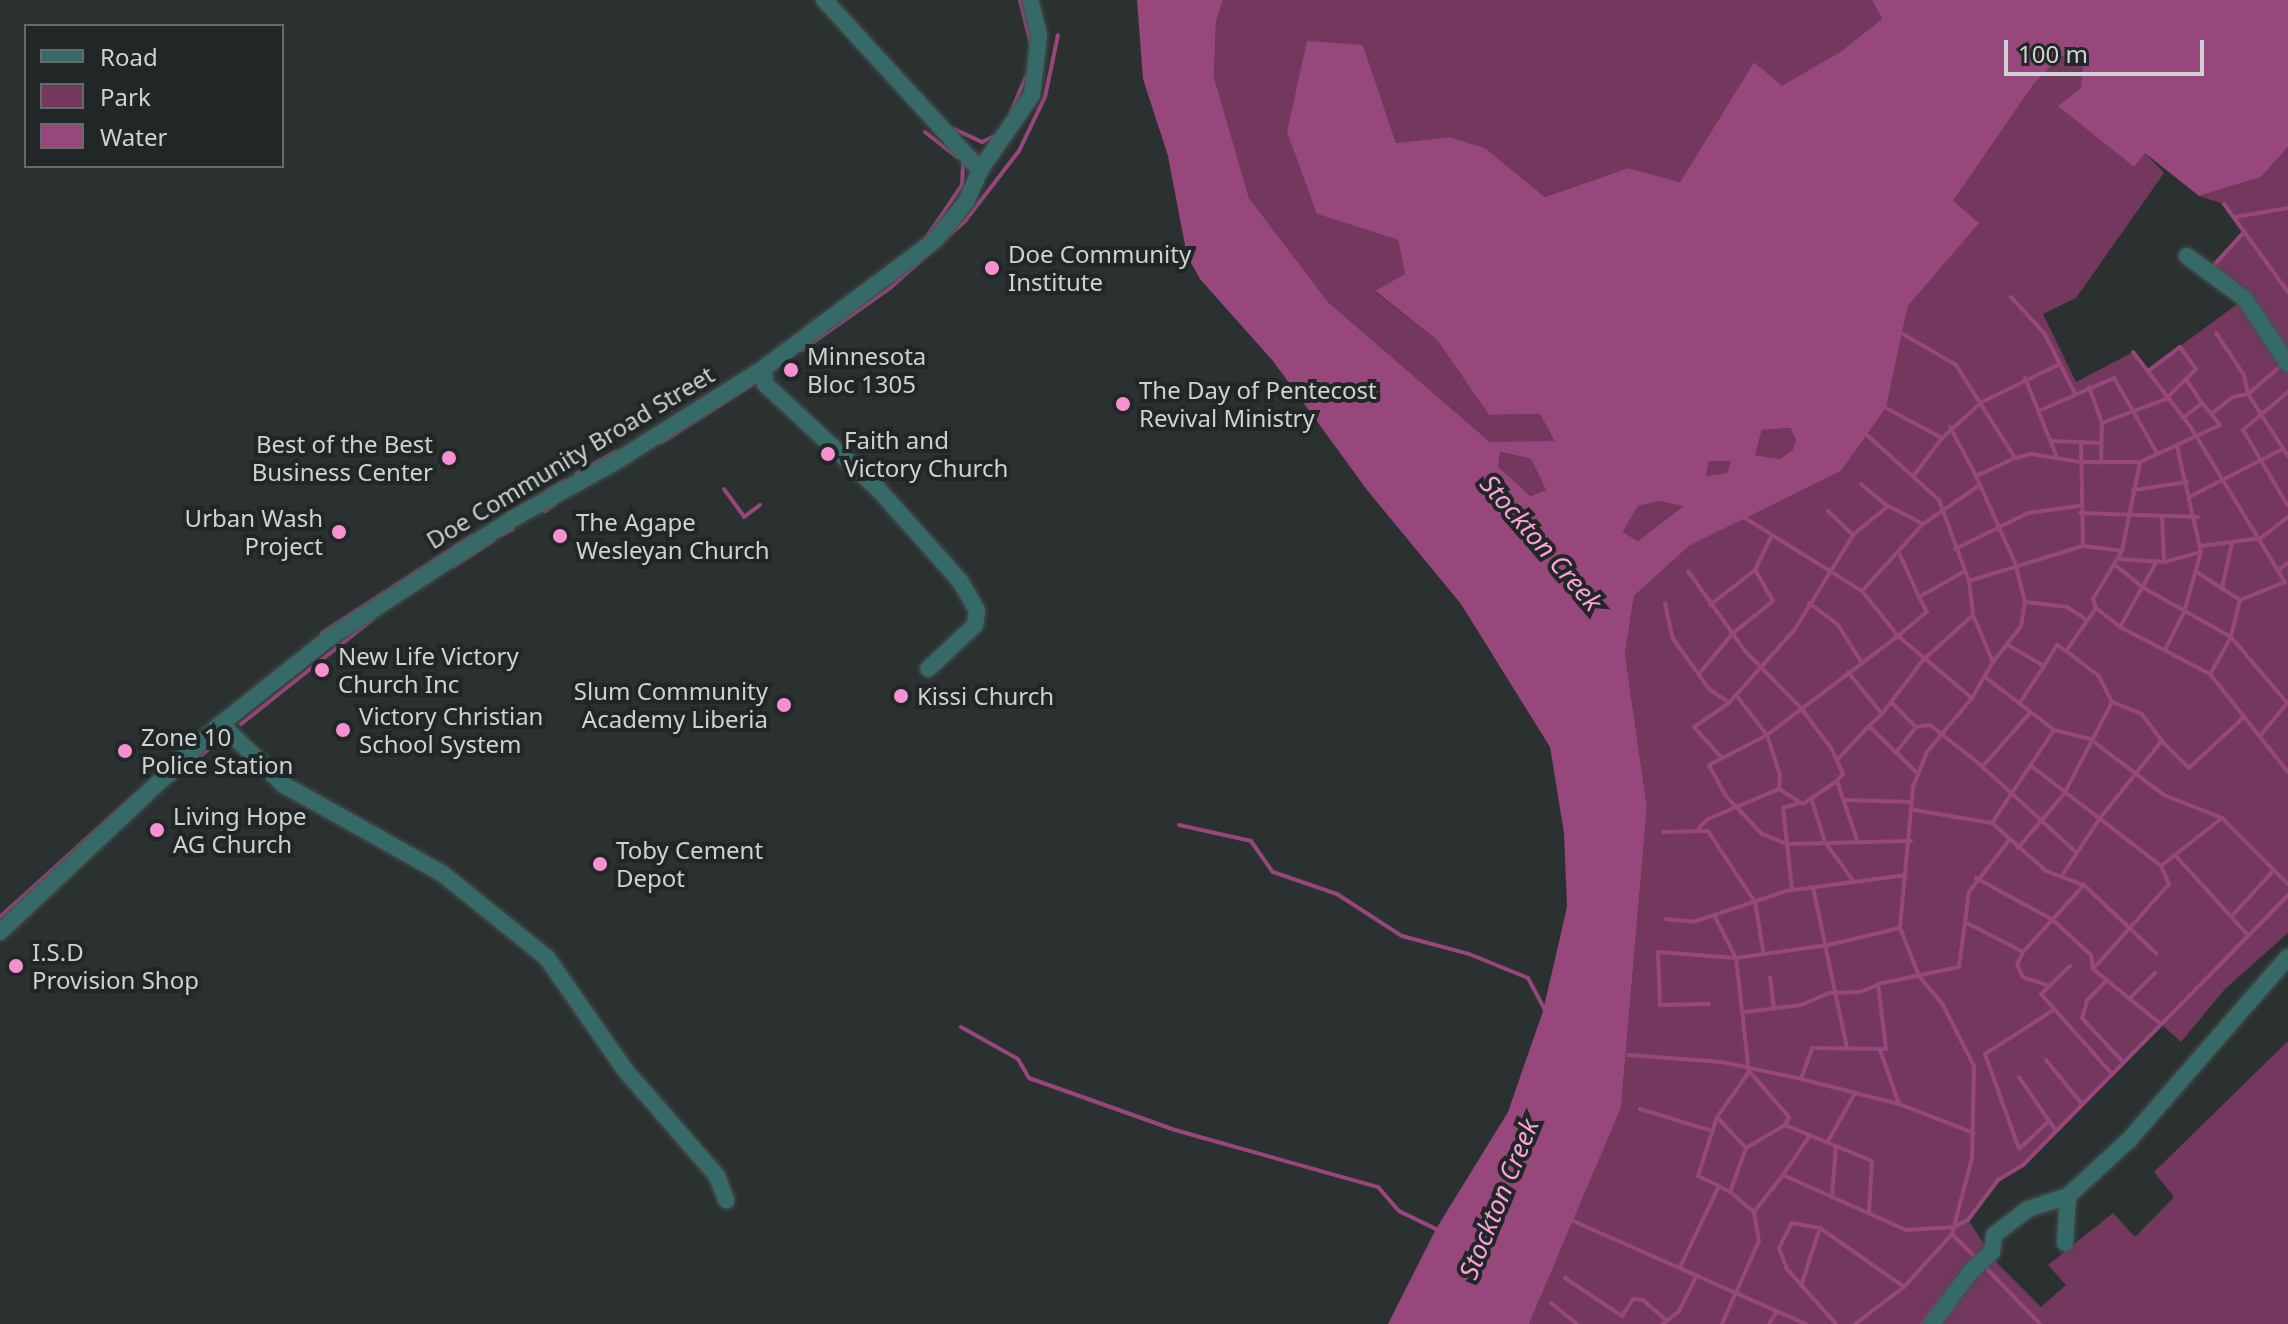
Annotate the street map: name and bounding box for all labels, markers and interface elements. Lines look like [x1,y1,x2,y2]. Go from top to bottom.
legend [24,24,284,168]
scale bar [2008,24,2208,74]
text: 100 m [2018,37,2088,70]
text: Road [100,40,158,73]
text: Park [100,80,151,113]
text: Water [100,120,167,153]
place label: Doe Community Institute [1008,240,1191,296]
marker: Doe Community Institute [983,259,1001,277]
place label: Minnesota Bloc 1305 [807,342,926,398]
street label: Doe Community Broad Street [421,360,719,554]
marker: Minnesota Bloc 1305 [782,361,800,379]
place label: The Day of Pentecost Revival Ministry [1139,376,1377,432]
marker: The Day of Pentecost Revival Ministry [1114,395,1132,413]
place label: Faith and Victory Church [844,426,1008,482]
place label: Best of the Best Business Center [252,430,433,486]
marker: Faith and Victory Church [819,445,837,463]
marker: Best of the Best Business Center [440,449,458,467]
water label: Stockton Creek [1473,469,1609,617]
place label: Urban Wash Project [185,504,323,560]
place label: The Agape Wesleyan Church [576,508,770,564]
marker: Urban Wash Project [330,523,348,541]
marker: The Agape Wesleyan Church [551,527,569,545]
place label: New Life Victory Church Inc [338,642,519,698]
marker: New Life Victory Church Inc [313,661,331,679]
place label: Slum Community Academy Liberia [574,677,768,733]
place label: Kissi Church [917,682,1054,710]
marker: Kissi Church [892,687,910,705]
marker: Slum Community Academy Liberia [775,696,793,714]
place label: Victory Christian School System [359,702,543,758]
marker: Victory Christian School System [334,721,352,739]
place label: Zone 10 Police Station [141,723,293,779]
marker: Zone 10 Police Station [116,742,134,760]
place label: Living Hope AG Church [173,802,307,858]
marker: Living Hope AG Church [148,821,166,839]
place label: Toby Cement Depot [616,836,763,892]
marker: Toby Cement Depot [591,855,609,873]
place label: I.S.D Provision Shop [32,938,199,994]
marker: I.S.D Provision Shop [7,957,25,975]
water label: Stockton Creek [1453,1114,1545,1284]

